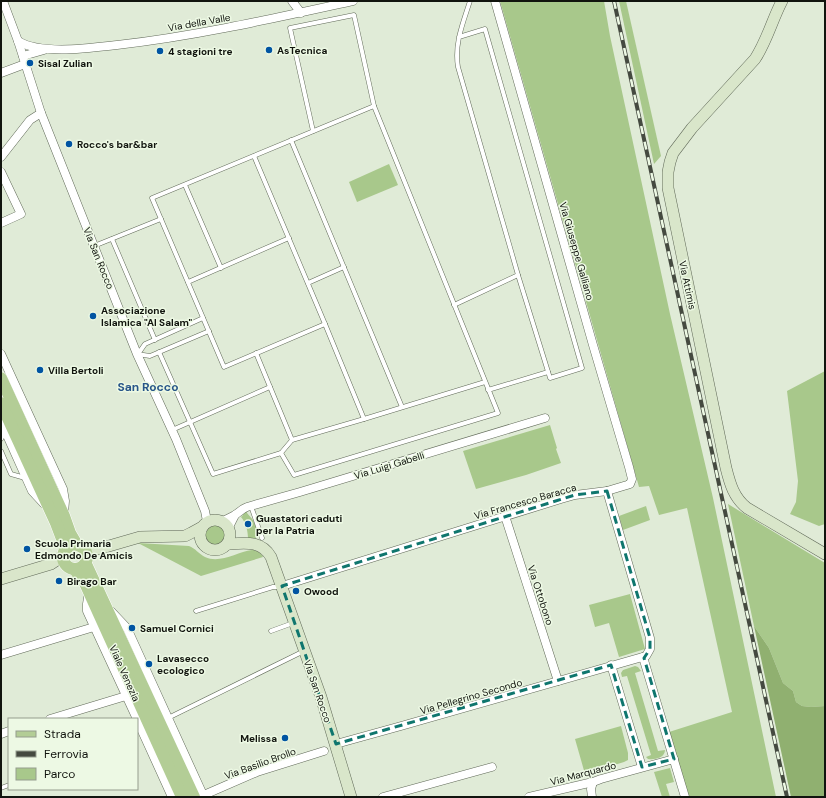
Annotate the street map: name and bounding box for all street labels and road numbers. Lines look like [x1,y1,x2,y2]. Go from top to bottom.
street label: Via della Valle [167,11,232,34]
street label: Via Giuseppe Galliano [556,201,597,302]
street label: Via San Rocco [80,225,117,291]
street label: Via Attimis [676,259,699,311]
street label: Via Luigi Gabelli [352,449,426,482]
street label: Via Francesco Baracca [473,481,578,522]
street label: Via Ottobono [525,563,556,627]
street label: Viale Venezia [106,643,143,704]
street label: Via San Rocco [301,658,334,724]
street label: Via Pellegrino Secondo [419,676,524,717]
street label: Via Basilio Brollo [223,744,298,782]
street label: Via Marquardo [549,758,618,789]

